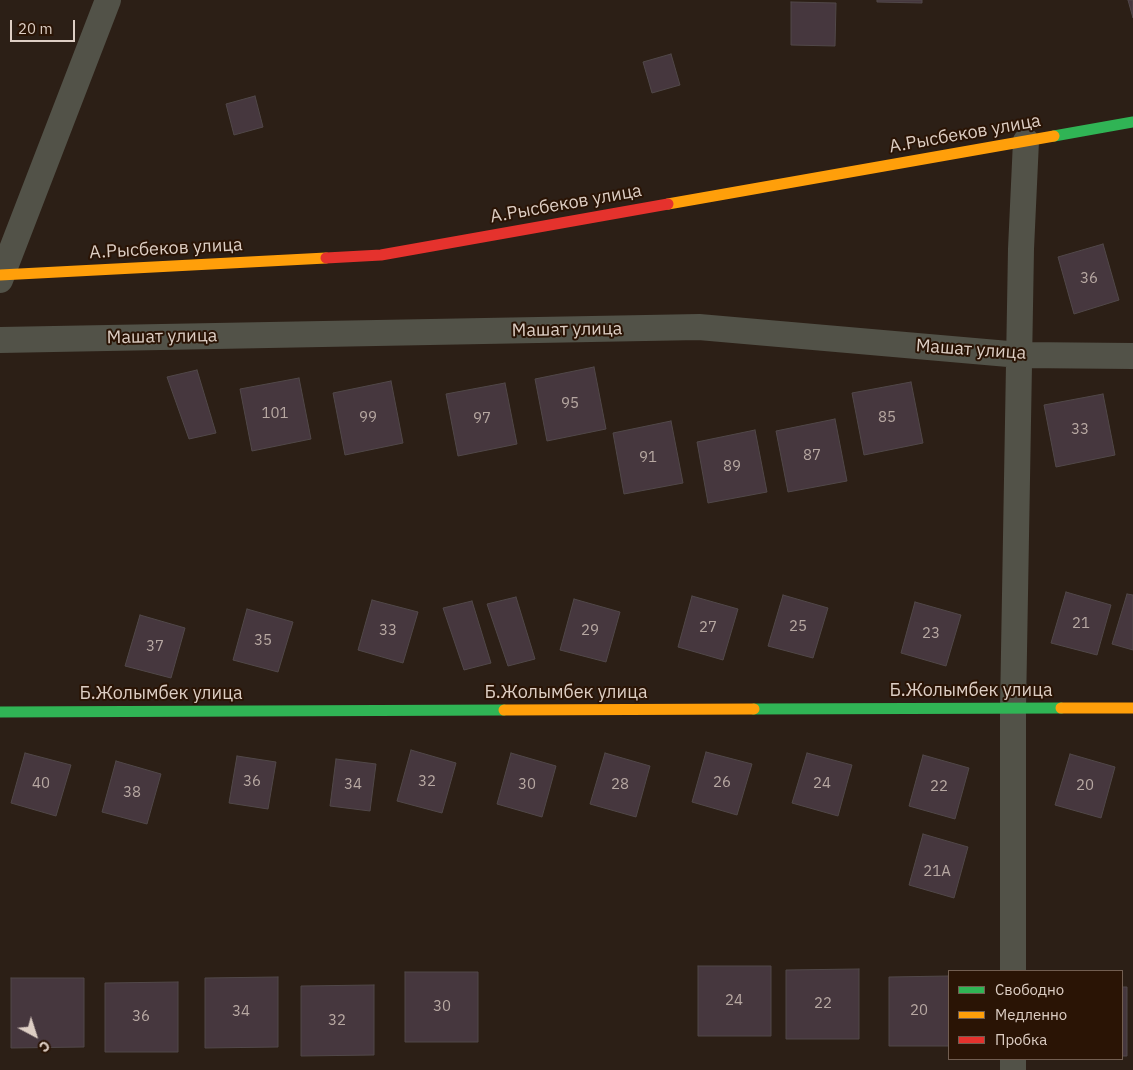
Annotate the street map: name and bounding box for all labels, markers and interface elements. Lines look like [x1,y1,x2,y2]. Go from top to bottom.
scale bar [12,10,78,42]
text: 20 m [18,19,53,38]
street label: А.Рысбеков улица [888,110,1042,158]
street label: А.Рысбеков улица [489,180,643,228]
street label: А.Рысбеков улица [89,234,243,264]
house number: 36 [1080,270,1098,288]
street label: Машат улица [512,318,622,342]
street label: Машат улица [107,325,217,349]
street label: Машат улица [915,335,1027,365]
house number: 95 [561,395,579,413]
house number: 101 [262,405,288,423]
house number: 99 [359,409,377,427]
house number: 85 [878,409,896,427]
house number: 97 [473,410,491,428]
house number: 33 [1071,421,1089,439]
house number: 87 [803,447,821,465]
house number: 91 [639,449,657,467]
house number: 89 [723,458,741,476]
house number: 21 [1072,615,1090,633]
house number: 25 [789,618,807,636]
house number: 27 [699,619,717,637]
house number: 33 [379,622,397,640]
house number: 29 [581,622,599,640]
house number: 23 [922,625,940,643]
house number: 35 [254,632,272,650]
house number: 37 [146,638,164,656]
street label: Б.Жолымбек улица [889,680,1053,702]
street label: Б.Жолымбек улица [484,682,648,704]
street label: Б.Жолымбек улица [79,683,243,705]
house number: 36 [243,773,261,791]
house number: 32 [418,773,436,791]
house number: 26 [713,774,731,792]
house number: 40 [32,775,50,793]
house number: 24 [813,775,831,793]
house number: 34 [344,776,362,794]
house number: 30 [518,776,536,794]
house number: 28 [611,776,629,794]
house number: 20 [1076,777,1094,795]
house number: 22 [930,778,948,796]
house number: 38 [123,784,141,802]
house number: 21A [923,863,951,881]
legend [948,970,1123,1060]
text: Свободно [995,980,1064,999]
house number: 24 [725,992,743,1010]
house number: 22 [814,995,832,1013]
house number: 30 [433,998,451,1016]
house number: 20 [910,1002,928,1020]
house number: 34 [232,1003,250,1021]
text: Медленно [995,1005,1067,1024]
house number: 36 [132,1008,150,1026]
north arrow [10,1010,60,1060]
house number: 32 [328,1012,346,1030]
text: Пробка [995,1030,1047,1049]
text: С [35,1037,54,1056]

